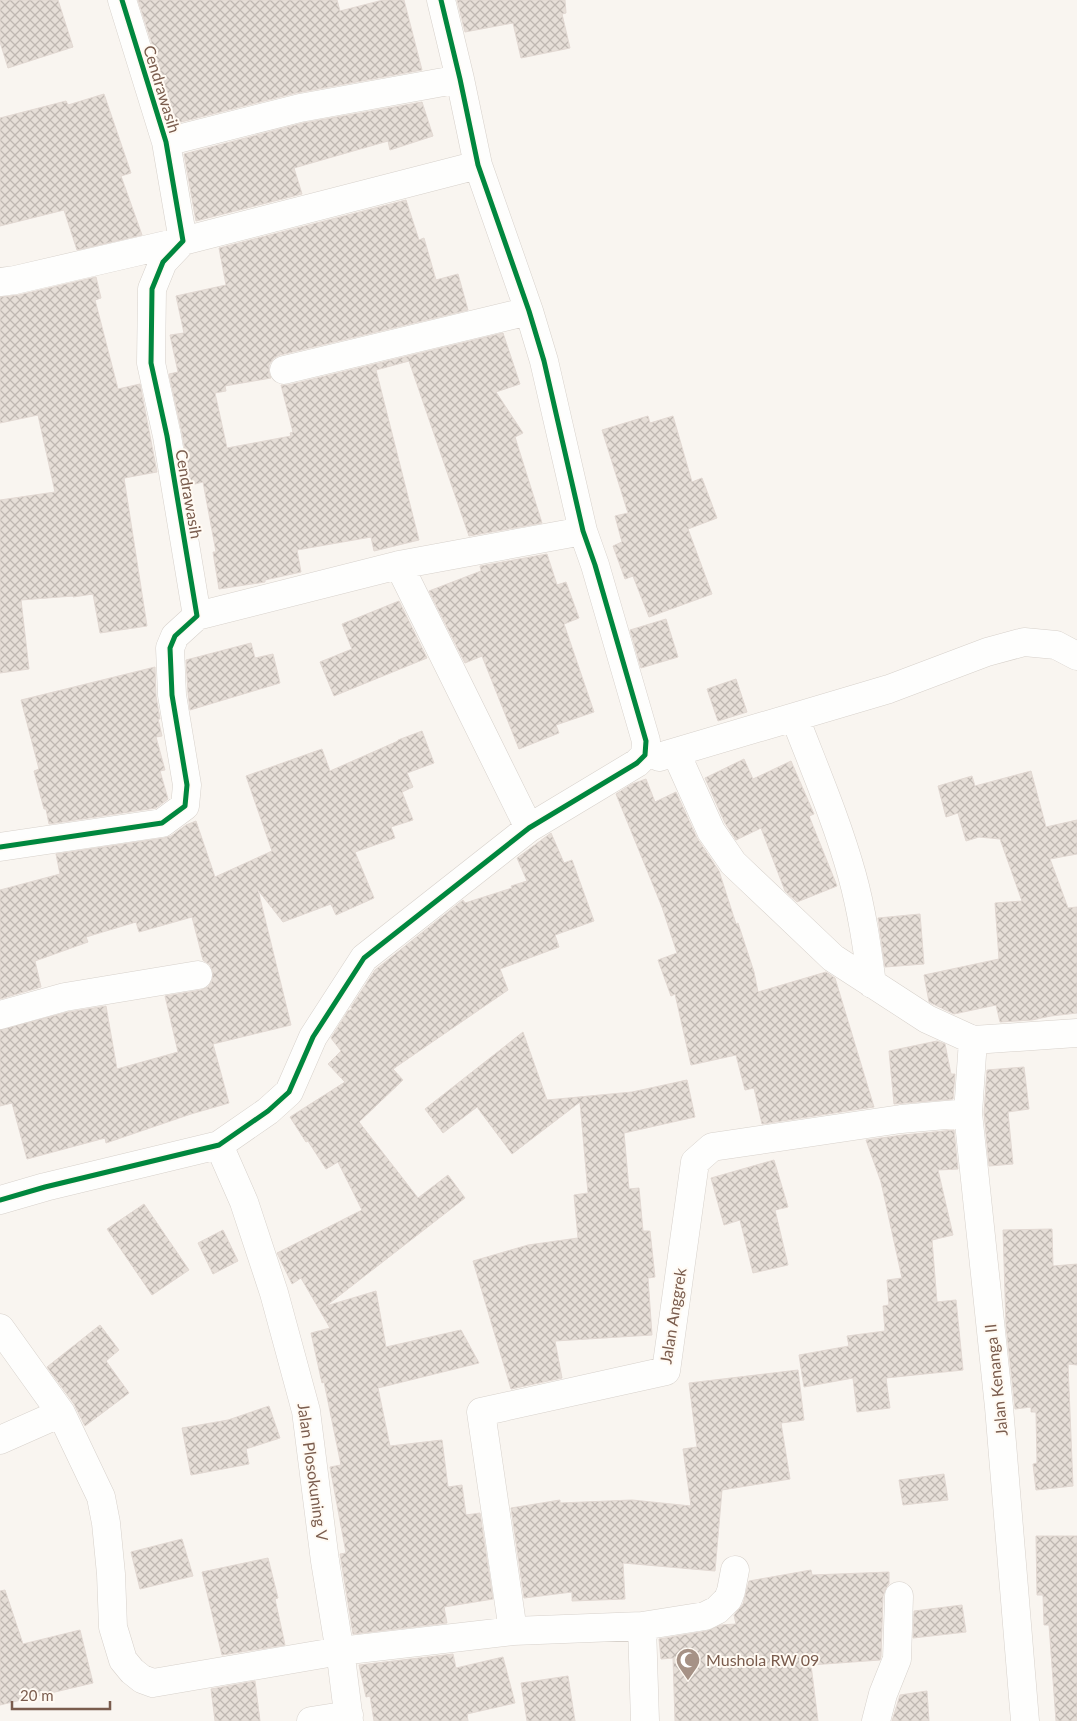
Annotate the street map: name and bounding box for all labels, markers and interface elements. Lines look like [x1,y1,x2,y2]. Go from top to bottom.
street label: Cendrawasih [140,43,185,135]
street label: Cendrawasih [172,448,207,540]
street label: Jalan Anggrek [656,1266,690,1365]
street label: Jalan Kenanga II [980,1323,1011,1437]
street label: Jalan Plosokuning V [294,1402,333,1542]
mosque icon: Mushola RW 09 [675,1647,701,1681]
place label: Mushola RW 09 [706,1650,819,1669]
scale bar [12,1678,110,1710]
text: 20 m [20,1686,54,1704]

